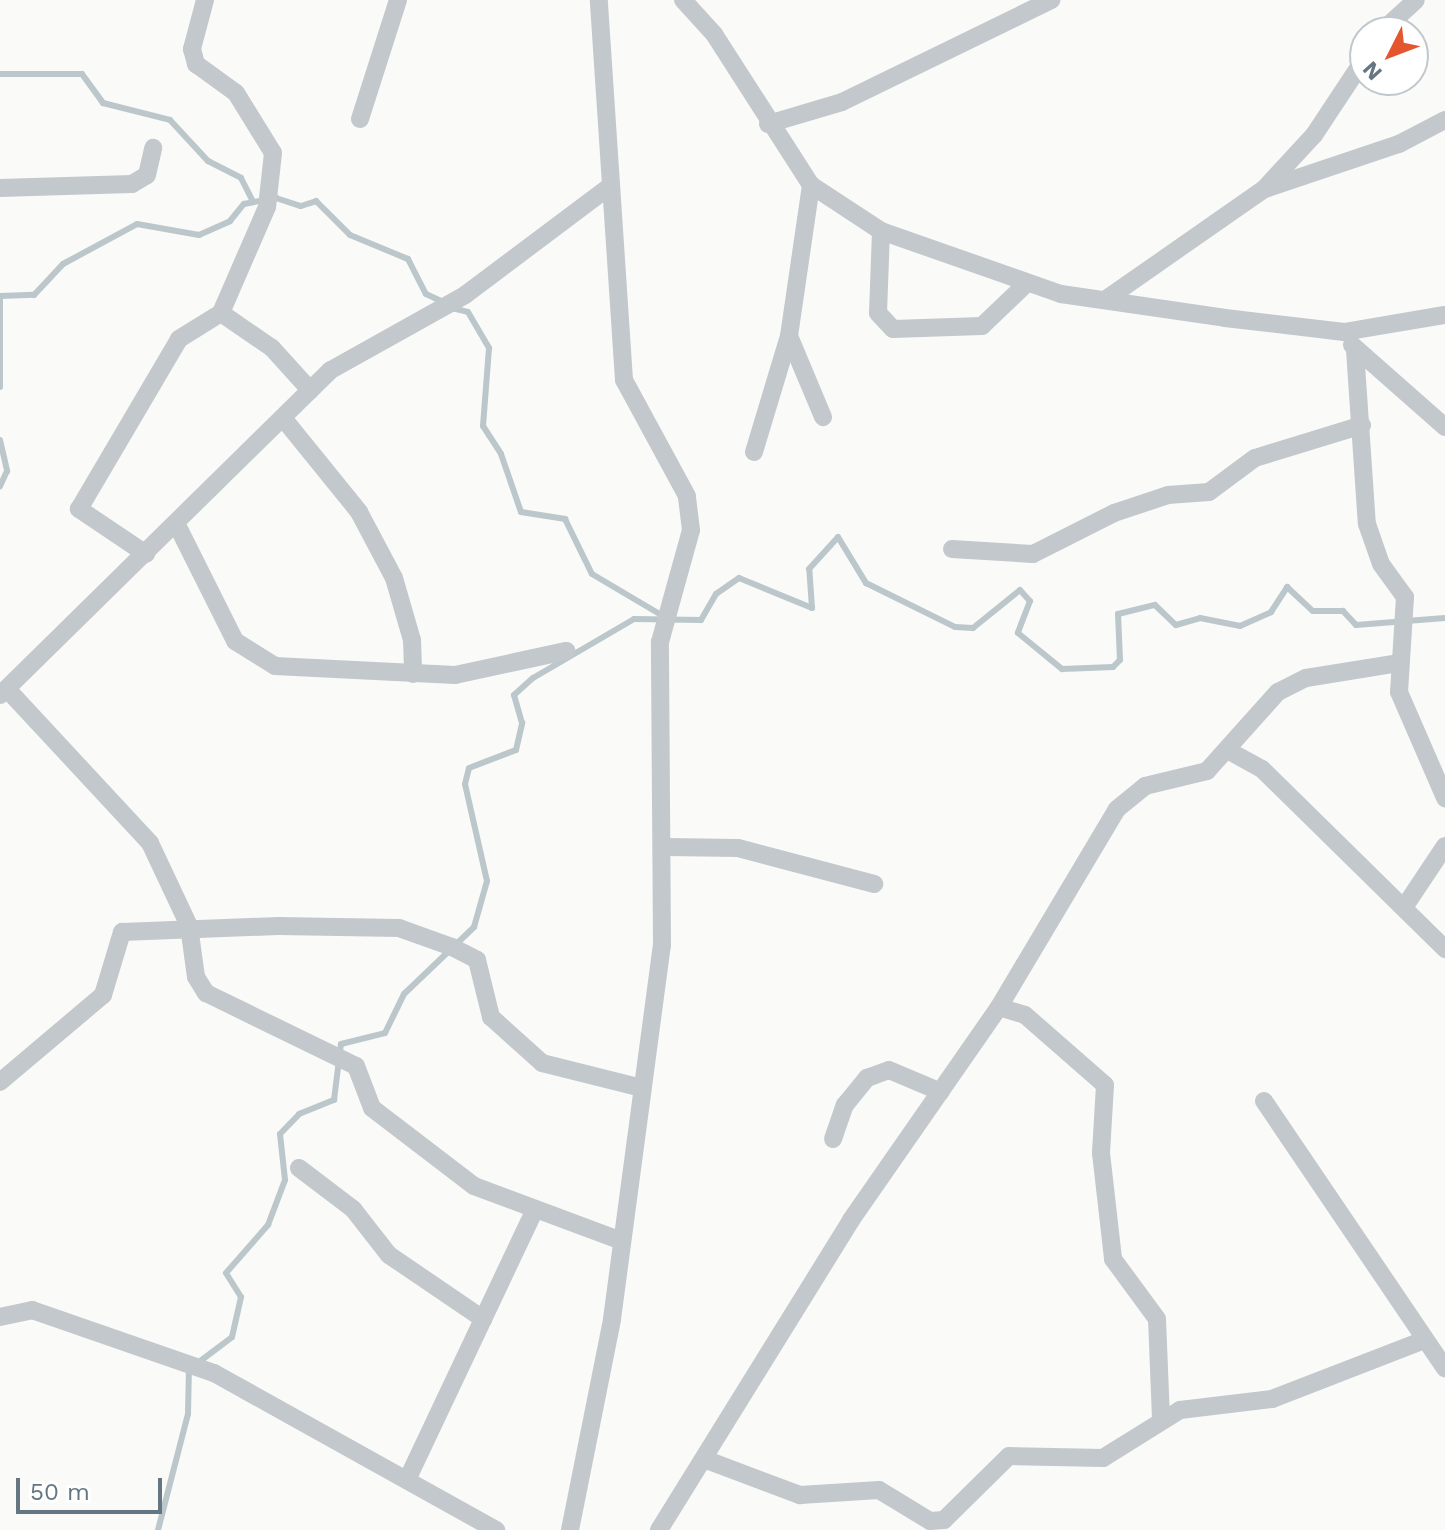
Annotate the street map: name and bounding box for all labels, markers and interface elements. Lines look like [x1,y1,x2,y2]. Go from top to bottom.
north arrow [1349,16,1429,96]
text: N [1358,57,1387,85]
scale bar [20,1462,166,1512]
text: 50 m [30,1478,90,1506]

